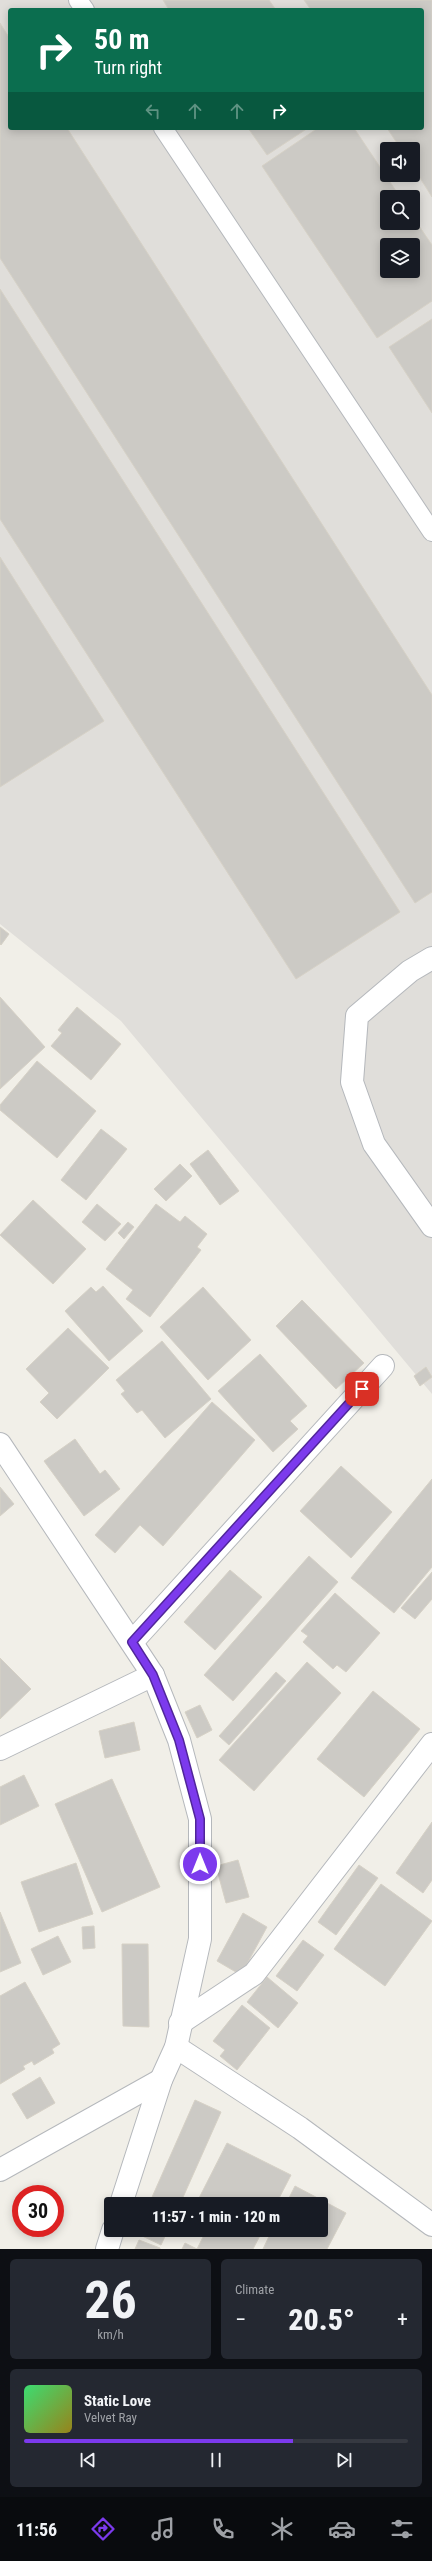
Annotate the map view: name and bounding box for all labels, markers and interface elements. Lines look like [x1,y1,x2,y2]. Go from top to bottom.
text: 50 m [94,23,150,56]
icon: right [28,24,80,76]
text: Turn right [94,57,162,78]
icon: left [142,100,164,122]
icon: ahead [184,100,206,122]
icon: ahead [226,100,248,122]
icon: right [268,100,290,122]
map controls [380,142,420,278]
button: sound [380,142,420,182]
button: search [380,190,420,230]
button: layers [380,238,420,278]
pin [345,1372,379,1406]
icon: arrive [351,1378,373,1400]
position arrow [179,1843,221,1885]
speed limit sign: 30 [12,2185,64,2237]
text: 11:57 · 1 min · 120 m [152,2208,280,2226]
text: 26 [84,2270,137,2331]
text: Climate [235,2282,274,2297]
text: 20.5° [288,2302,355,2337]
text: − [235,2307,246,2332]
text: + [397,2307,408,2332]
text: km/h [97,2327,124,2342]
text: Static Love [84,2392,151,2410]
text: Velvet Ray [84,2410,137,2425]
icon: previous [77,2449,99,2471]
icon: pause [205,2449,227,2471]
icon: next [333,2449,355,2471]
icon: directions [89,2515,117,2543]
icon: music [149,2515,177,2543]
icon: phone [209,2515,237,2543]
icon: climate [268,2515,296,2543]
icon: car [328,2515,356,2543]
icon: filters [388,2515,416,2543]
text: 11:56 [16,2519,57,2540]

